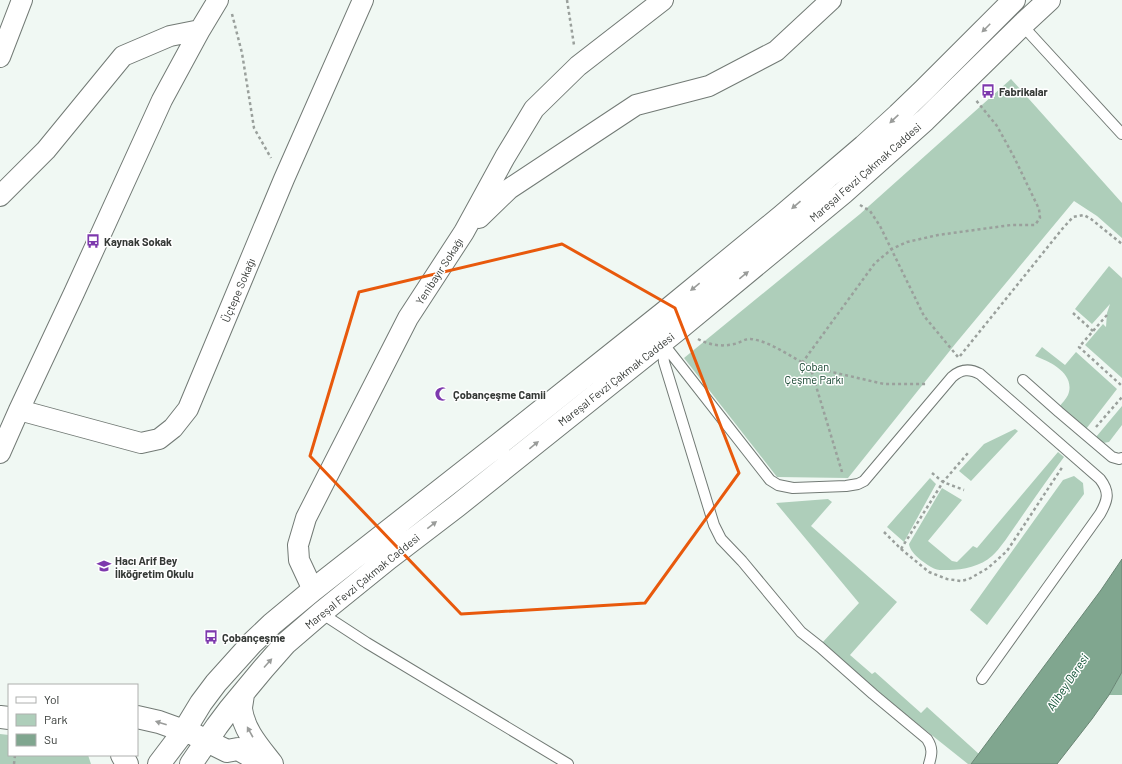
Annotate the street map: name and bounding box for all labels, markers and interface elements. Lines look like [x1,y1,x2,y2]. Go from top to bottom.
one-way arrow [981,23,991,33]
bus stop icon: Fabrikalar [980,83,996,99]
place label: Fabrikalar [999,85,1049,98]
one-way arrow [889,114,898,123]
street label: Mareşal Fevzi Çakmak Caddesi [806,120,924,224]
one-way arrow [790,200,801,209]
bus stop icon: Kaynak Sokak [85,233,101,249]
place label: Kaynak Sokak [104,235,172,248]
street label: Yenibayır Sokağı [413,235,465,307]
street label: Üçtepe Sokağı [218,256,257,324]
one-way arrow [738,271,749,280]
one-way arrow [690,283,701,292]
street label: Mareşal Fevzi Çakmak Caddesi [555,329,677,428]
park label: Çoban Çeşme Parkı [785,360,843,386]
mosque icon: Çobançeşme Camii [434,386,450,402]
place label: Çobançeşme Camii [453,388,546,401]
one-way arrow [528,440,539,449]
one-way arrow [426,521,437,529]
street label: Mareşal Fevzi Çakmak Caddesi [302,531,422,631]
place label: Hacı Arif Bey İlköğretim Okulu [115,554,194,580]
school or university icon: Hacı Arif Bey İlköğretim Okulu [96,558,112,574]
bus stop icon: Çobançeşme [203,629,219,645]
place label: Çobançeşme [222,631,285,644]
water label: Alibey Deresi [1043,651,1091,713]
one-way arrow [264,658,273,668]
legend [8,684,138,756]
text: Yol [44,692,59,706]
text: Park [44,712,68,726]
one-way arrow [155,719,167,725]
one-way arrow [246,726,253,738]
text: Su [44,732,57,746]

